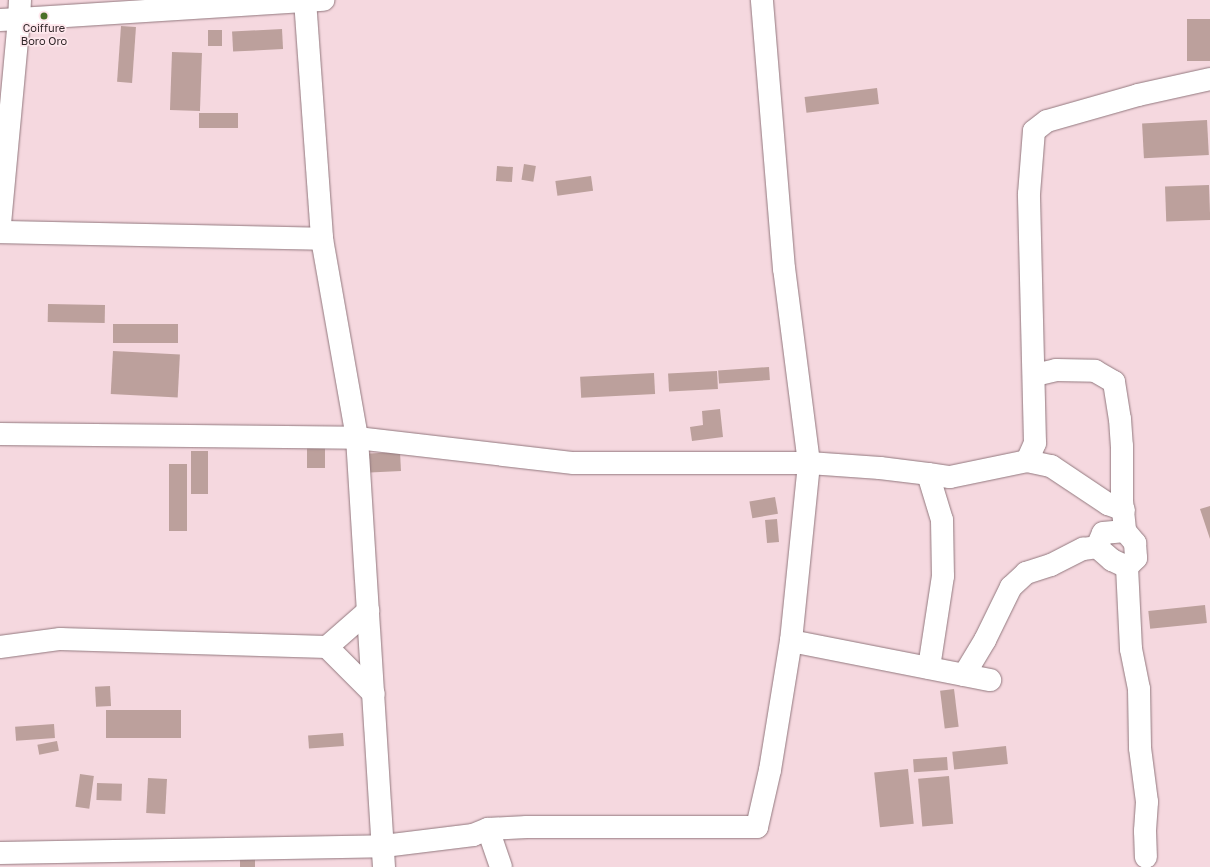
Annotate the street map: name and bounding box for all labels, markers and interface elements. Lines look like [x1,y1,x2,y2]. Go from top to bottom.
marker: Coiffure Boro Oro [39,11,49,21]
place label: Coiffure Boro Oro [21,22,67,48]

